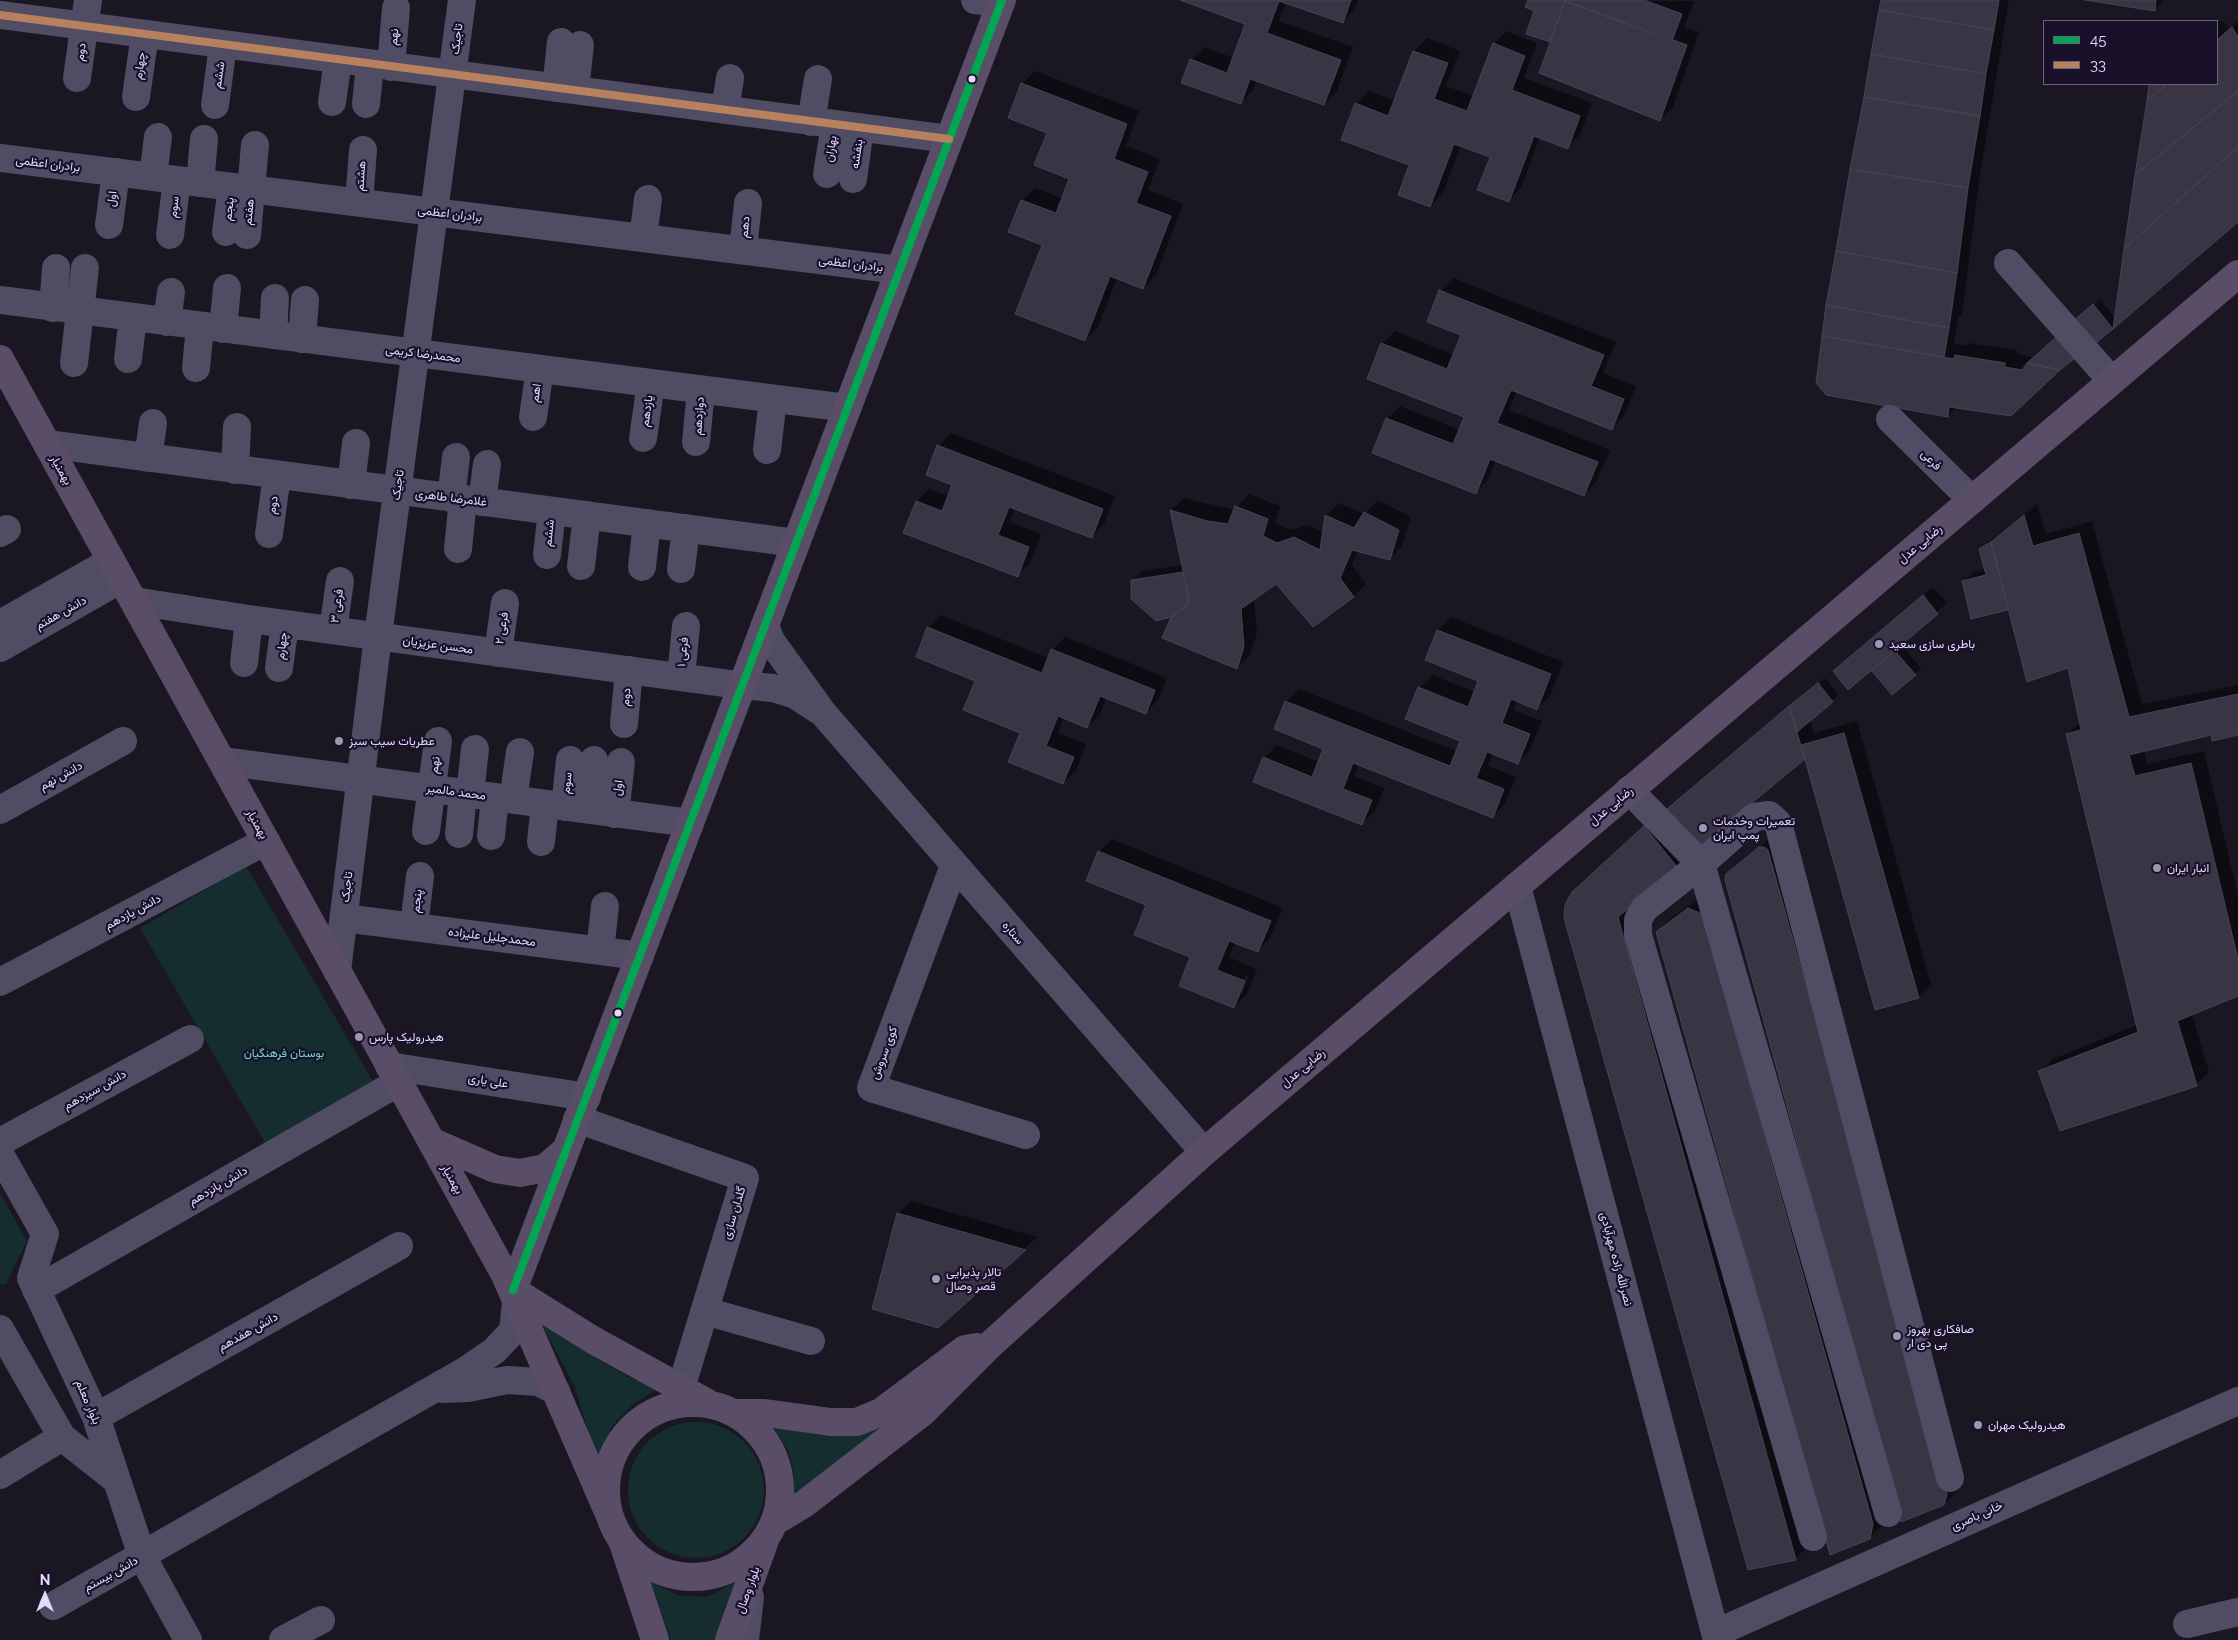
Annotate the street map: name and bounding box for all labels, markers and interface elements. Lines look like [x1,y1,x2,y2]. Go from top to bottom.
legend [2043,20,2218,85]
street label: تاجیک [448,23,466,55]
street label: نهم [386,28,402,46]
text: 45 [2090,31,2106,49]
street label: دوم [72,42,90,62]
street label: چهارم [131,51,149,81]
text: 33 [2090,56,2106,74]
street label: ششم [210,61,228,89]
unlabelled marker [967,74,977,84]
street label: بهاران [822,135,840,163]
street label: بنفشه [848,138,866,170]
street label: برادران اعظمی [15,153,81,175]
street label: هشتم [353,160,369,192]
street label: اول [104,190,120,208]
street label: سوم [166,195,182,219]
street label: پنجم [220,196,238,222]
street label: هفتم [240,198,258,226]
street label: برادران اعظمی [417,203,483,225]
street label: دهم [737,215,753,239]
street label: برادران اعظمی [818,253,884,275]
street label: محمدرضا کریمی [385,342,461,366]
street label: اهم [528,383,544,403]
street label: یازدهم [638,394,656,428]
street label: دوازدهم [690,396,708,436]
street label: فرعی [1918,447,1944,473]
street label: بهمنیار [47,452,75,488]
street label: تاجیک [389,469,407,501]
street label: غلامرضا طاهری [414,486,488,510]
street label: دوم [265,495,281,515]
street label: ششم [540,519,558,547]
street label: رضایی عدل [1895,521,1945,567]
street label: فرعی ۳ [327,588,347,624]
street label: دانش هفتم [33,593,89,633]
street label: فرعی ۲ [492,611,512,645]
street label: چهارم [273,631,291,661]
street label: محسن عزیزیان [402,633,474,657]
street label: فرعی ۱ [674,636,692,668]
place label: باطری سازی سعید [1889,637,1975,651]
marker: باطری سازی سعید [1873,638,1885,650]
street label: دوم [618,687,634,707]
place label: عطریات سیب سبز [349,734,435,748]
marker: عطریات سیب سبز [333,735,345,747]
street label: نهم [427,756,443,774]
street label: دانش نهم [37,758,85,794]
street label: سوم [559,771,575,795]
street label: اول [610,779,626,797]
street label: محمد مالمیر [425,781,487,803]
street label: رضایی عدل [1586,783,1636,829]
street label: بهمنیار [243,806,271,842]
place label: تعمیرات وخدمات پمپ ایران [1713,814,1795,842]
marker: تعمیرات وخدمات پمپ ایران [1697,822,1709,834]
place label: انبار ایران [2167,861,2209,875]
marker: انبار ایران [2151,862,2163,874]
street label: تاجیک [338,871,356,903]
street label: پنجم [408,888,426,914]
street label: دانش یازدهم [102,891,164,933]
street label: ستاره [999,918,1027,948]
street label: محمدجلیل علیزاده [447,924,537,950]
unlabelled marker [613,1008,623,1018]
street label: کوی سروش [867,1024,901,1082]
place label: هیدرولیک پارس [369,1030,444,1044]
marker: هیدرولیک پارس [353,1031,365,1043]
street label: رضایی عدل [1278,1045,1328,1091]
park label: بوستان فرهنگیان [244,1046,324,1060]
street label: دانش سیزدهم [61,1067,129,1113]
street label: علی یاری [467,1071,509,1091]
street label: بهمنیار [438,1161,466,1197]
street label: دانش پانزدهم [186,1163,250,1209]
street label: گلدان سازی [719,1185,749,1241]
street label: نصرالله زاده مهرآبادی [1597,1210,1635,1308]
place label: تالار پذیرایی قصر وصال [946,1265,1001,1293]
marker: تالار پذیرایی قصر وصال [930,1273,942,1285]
street label: دانش هفدهم [215,1310,281,1354]
place label: صافکاری بهروز پی دی ار [1907,1322,1974,1350]
marker: صافکاری بهروز پی دی ار [1891,1330,1903,1342]
street label: بلوار معلم [72,1377,104,1427]
place label: هیدرولیک مهران [1988,1418,2066,1432]
marker: هیدرولیک مهران [1972,1419,1984,1431]
street label: خانی باصری [1949,1498,2005,1534]
street label: دانش بیستم [81,1553,141,1595]
street label: بلوار وصال [733,1565,763,1615]
north arrow [20,1570,70,1620]
text: N [40,1572,50,1588]

